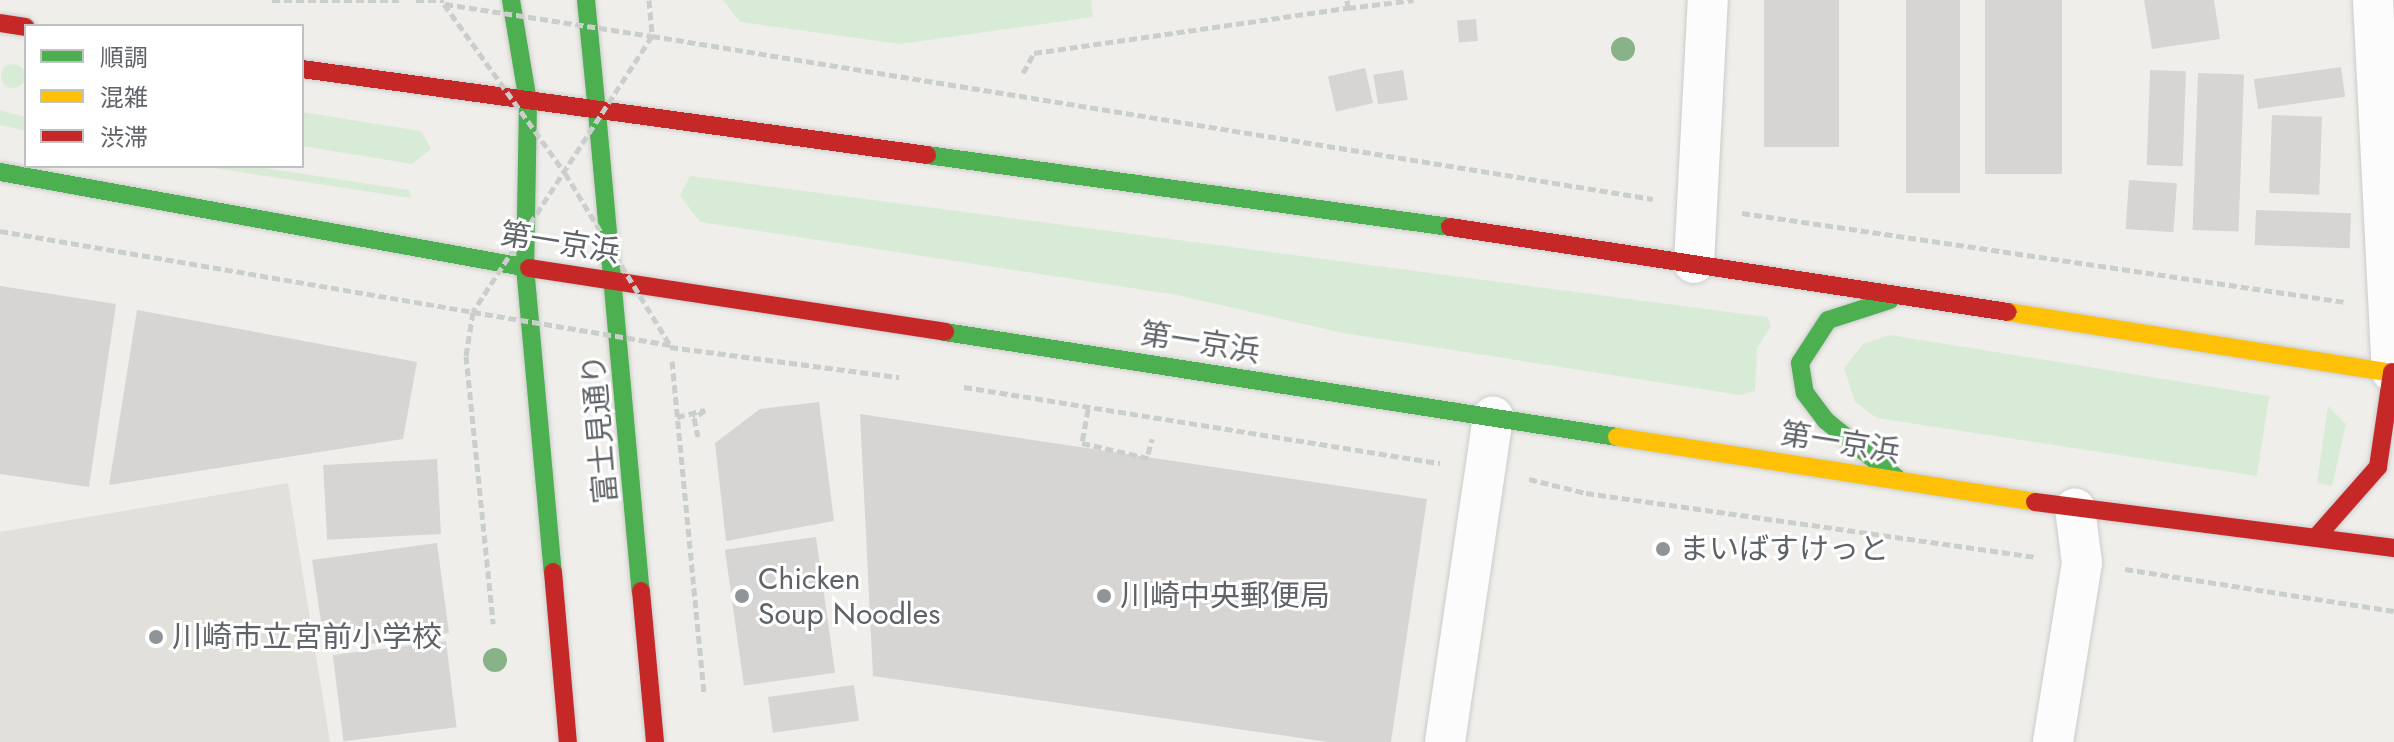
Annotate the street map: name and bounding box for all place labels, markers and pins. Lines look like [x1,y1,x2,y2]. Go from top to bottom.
place label: まいばすけっと [1679,531,1889,567]
marker: まいばすけっと [1654,540,1672,558]
place label: Chicken Soup Noodles [758,561,940,632]
place label: 川崎中央郵便局 [1120,578,1330,614]
marker: Chicken Soup Noodles [733,587,751,605]
marker: 川崎中央郵便局 [1095,587,1113,605]
place label: 川崎市立宮前小学校 [172,619,442,655]
marker: 川崎市立宮前小学校 [147,628,165,646]

